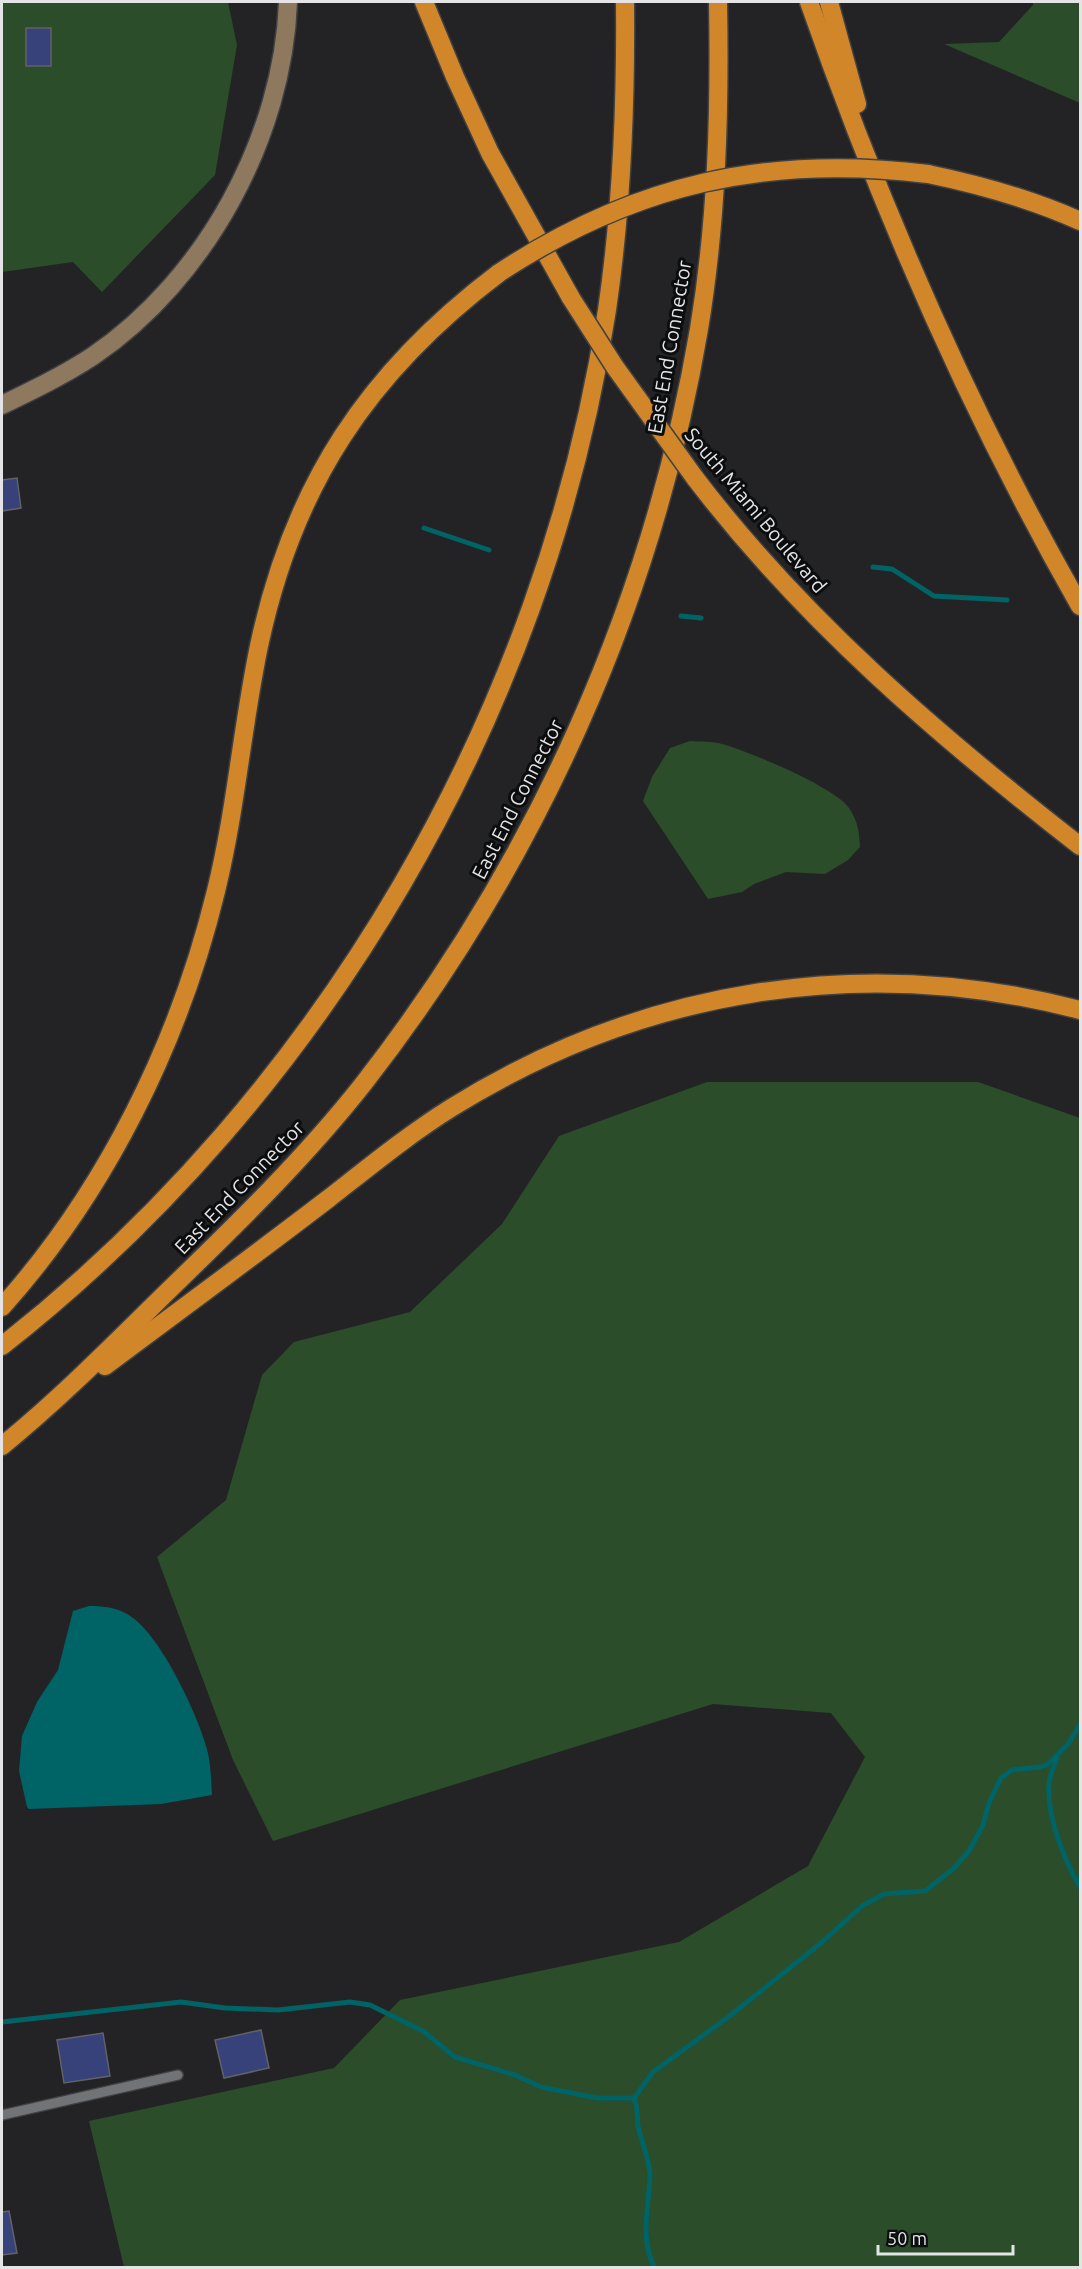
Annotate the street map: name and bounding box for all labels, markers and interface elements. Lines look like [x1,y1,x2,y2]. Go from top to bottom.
street label: East End Connector [642,258,696,436]
street label: South Miami Boulevard [680,423,832,597]
street label: East End Connector [467,715,567,883]
street label: East End Connector [170,1116,309,1258]
scale bar [878,2218,1013,2256]
text: 50 m [887,2228,927,2248]

